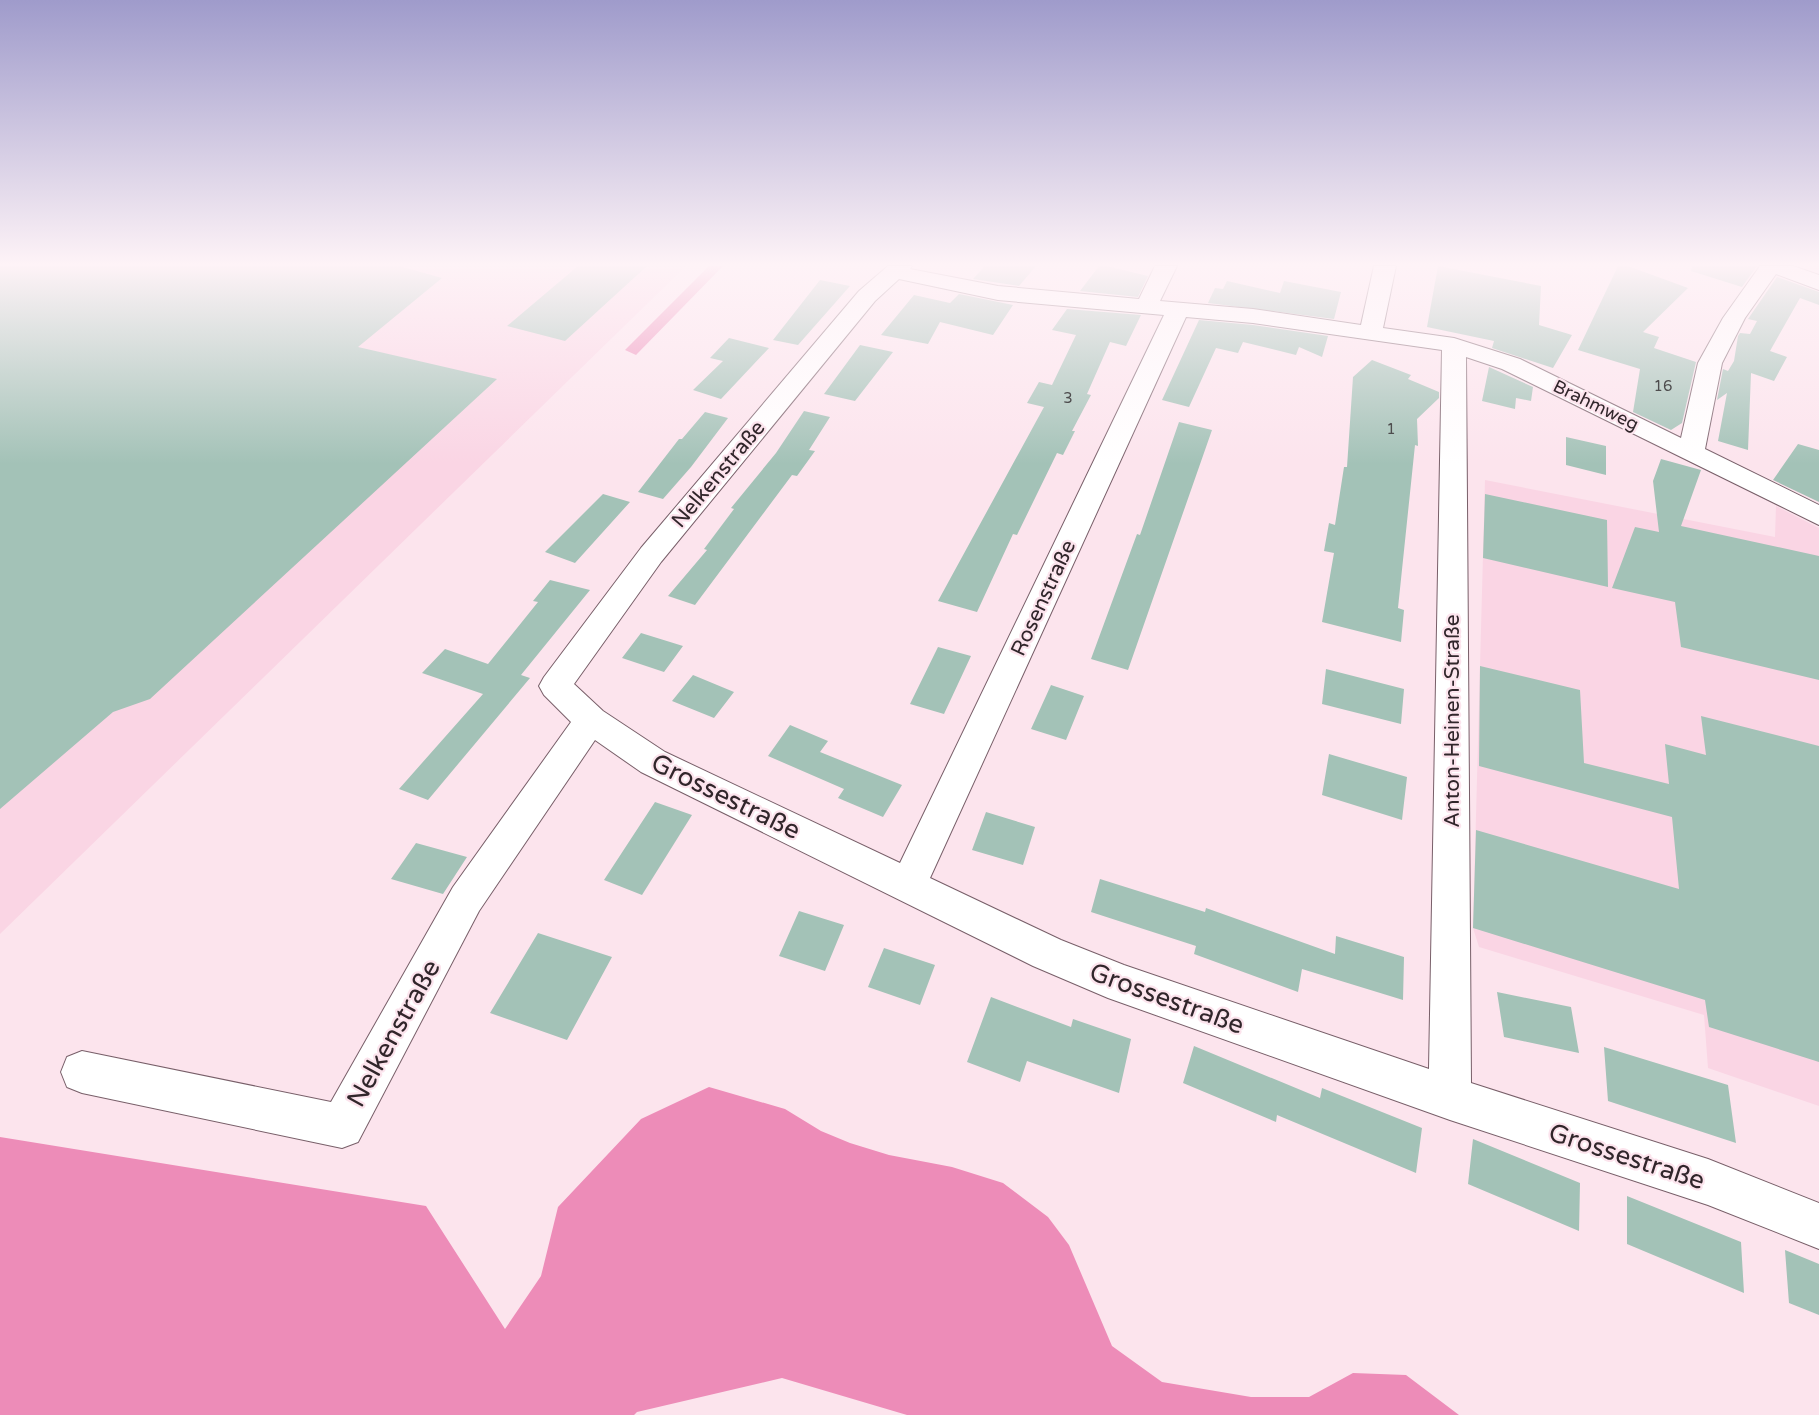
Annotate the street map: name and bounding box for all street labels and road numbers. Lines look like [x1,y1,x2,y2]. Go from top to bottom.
street label: Brahmweg [1550,375,1642,435]
street label: Nelkenstraße [666,416,770,533]
street label: Rosenstraße [1006,536,1081,660]
street label: Anton-Heinen-Straße [1440,614,1465,828]
street label: Grossestraße [646,747,805,846]
street label: Nelkenstraße [340,954,447,1112]
street label: Grossestraße [1085,956,1248,1041]
street label: Grossestraße [1545,1117,1709,1196]

